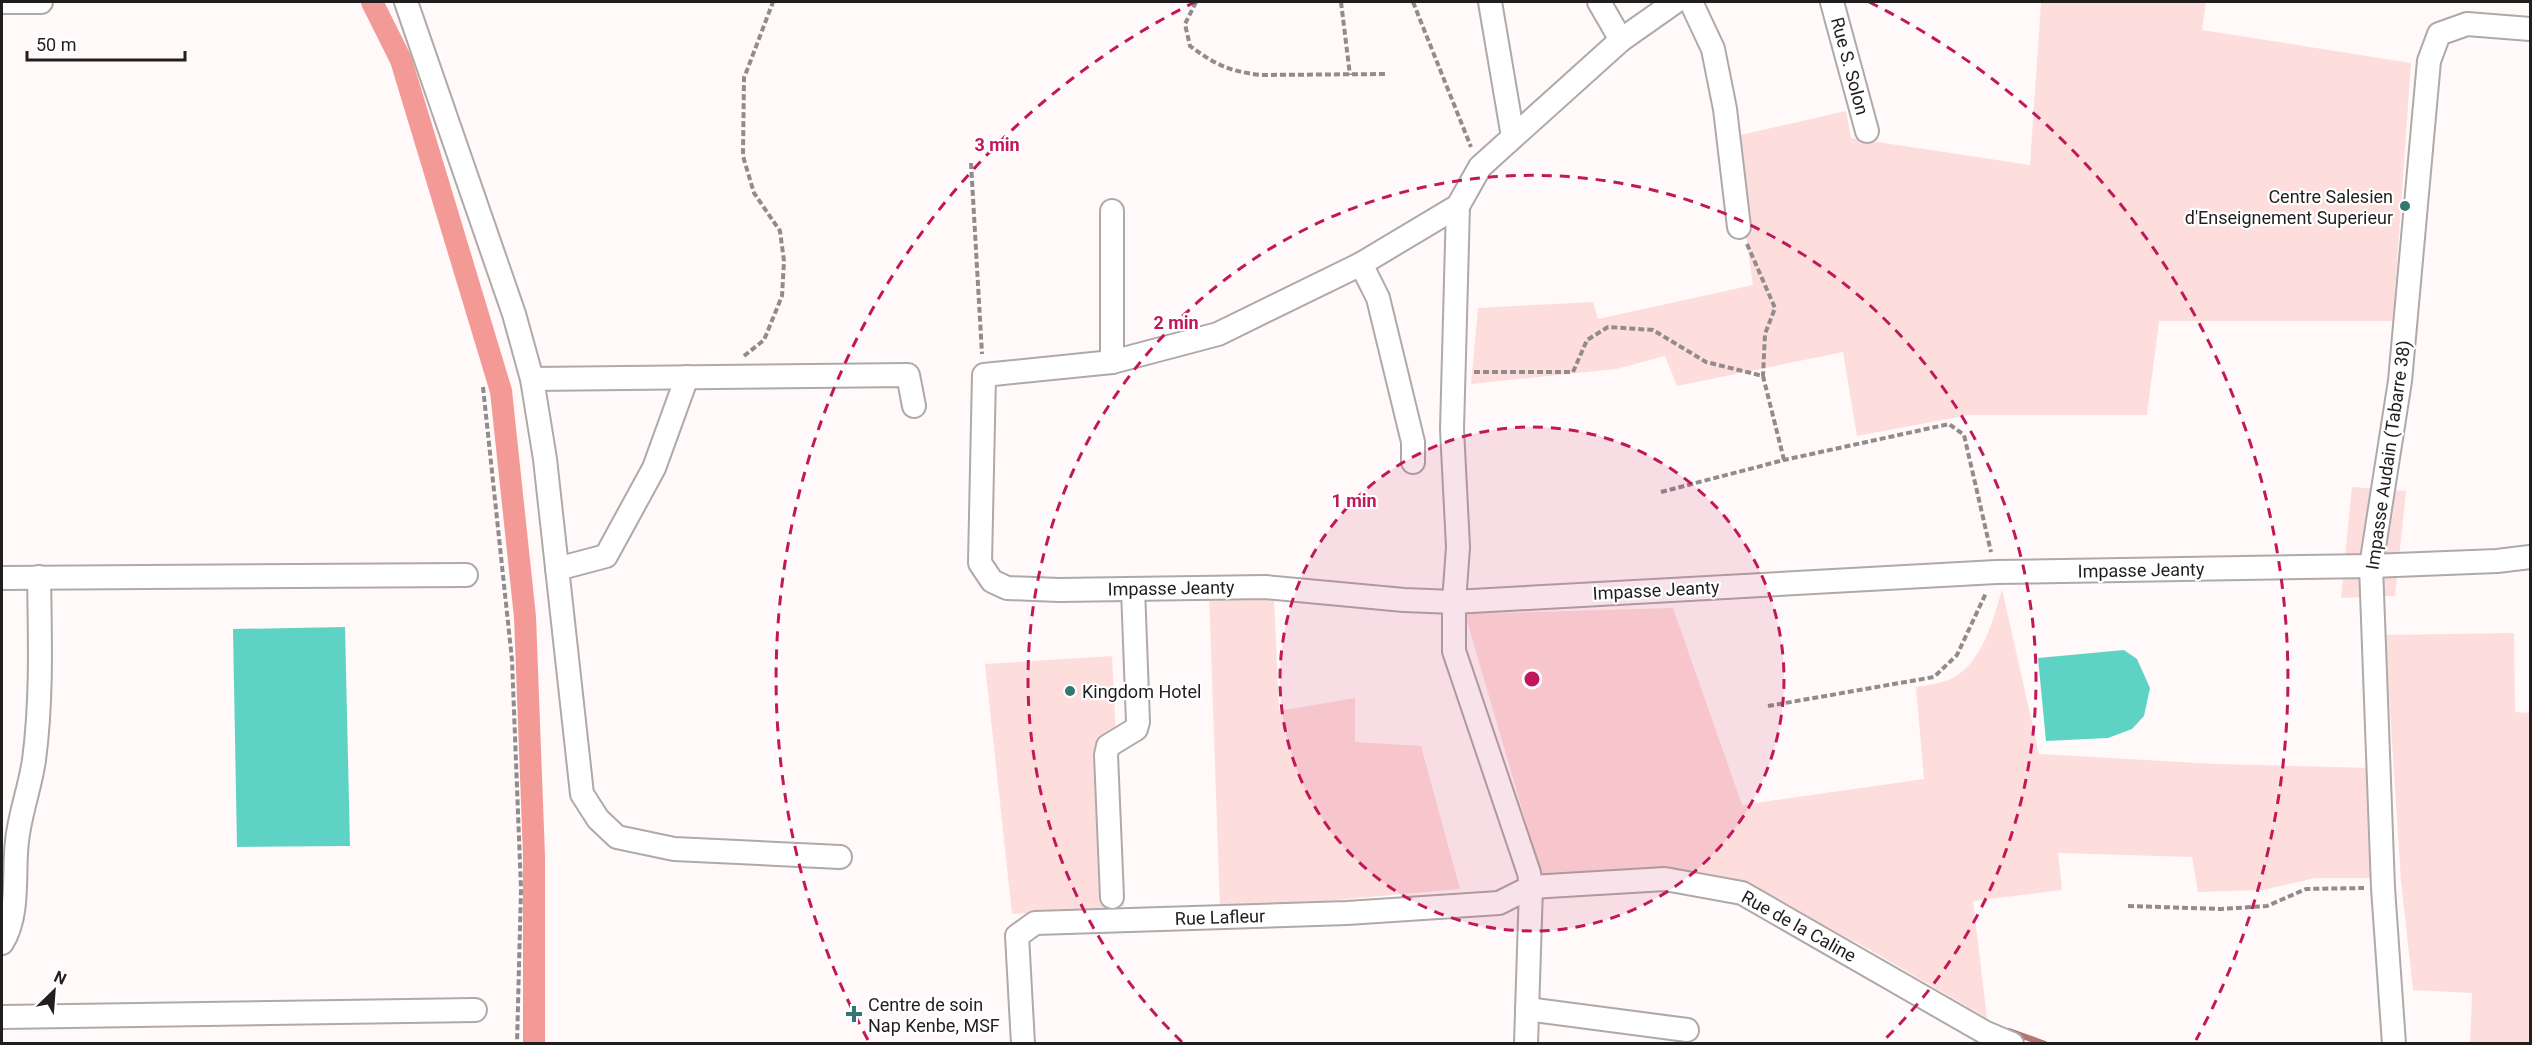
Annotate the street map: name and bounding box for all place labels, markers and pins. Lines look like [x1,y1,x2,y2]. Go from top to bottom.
place label: Centre Salesien d'Enseignement Superieur [2185,186,2393,228]
marker: Centre Salesien d'Enseignement Superieur [2398,199,2412,213]
centre of rings [1522,669,1542,689]
place label: Kingdom Hotel [1082,681,1201,702]
marker: Kingdom Hotel [1063,684,1077,698]
place label: Centre de soin Nap Kenbe, MSF [868,994,1000,1036]
marker: Centre de soin Nap Kenbe, MSF [845,1005,863,1023]

